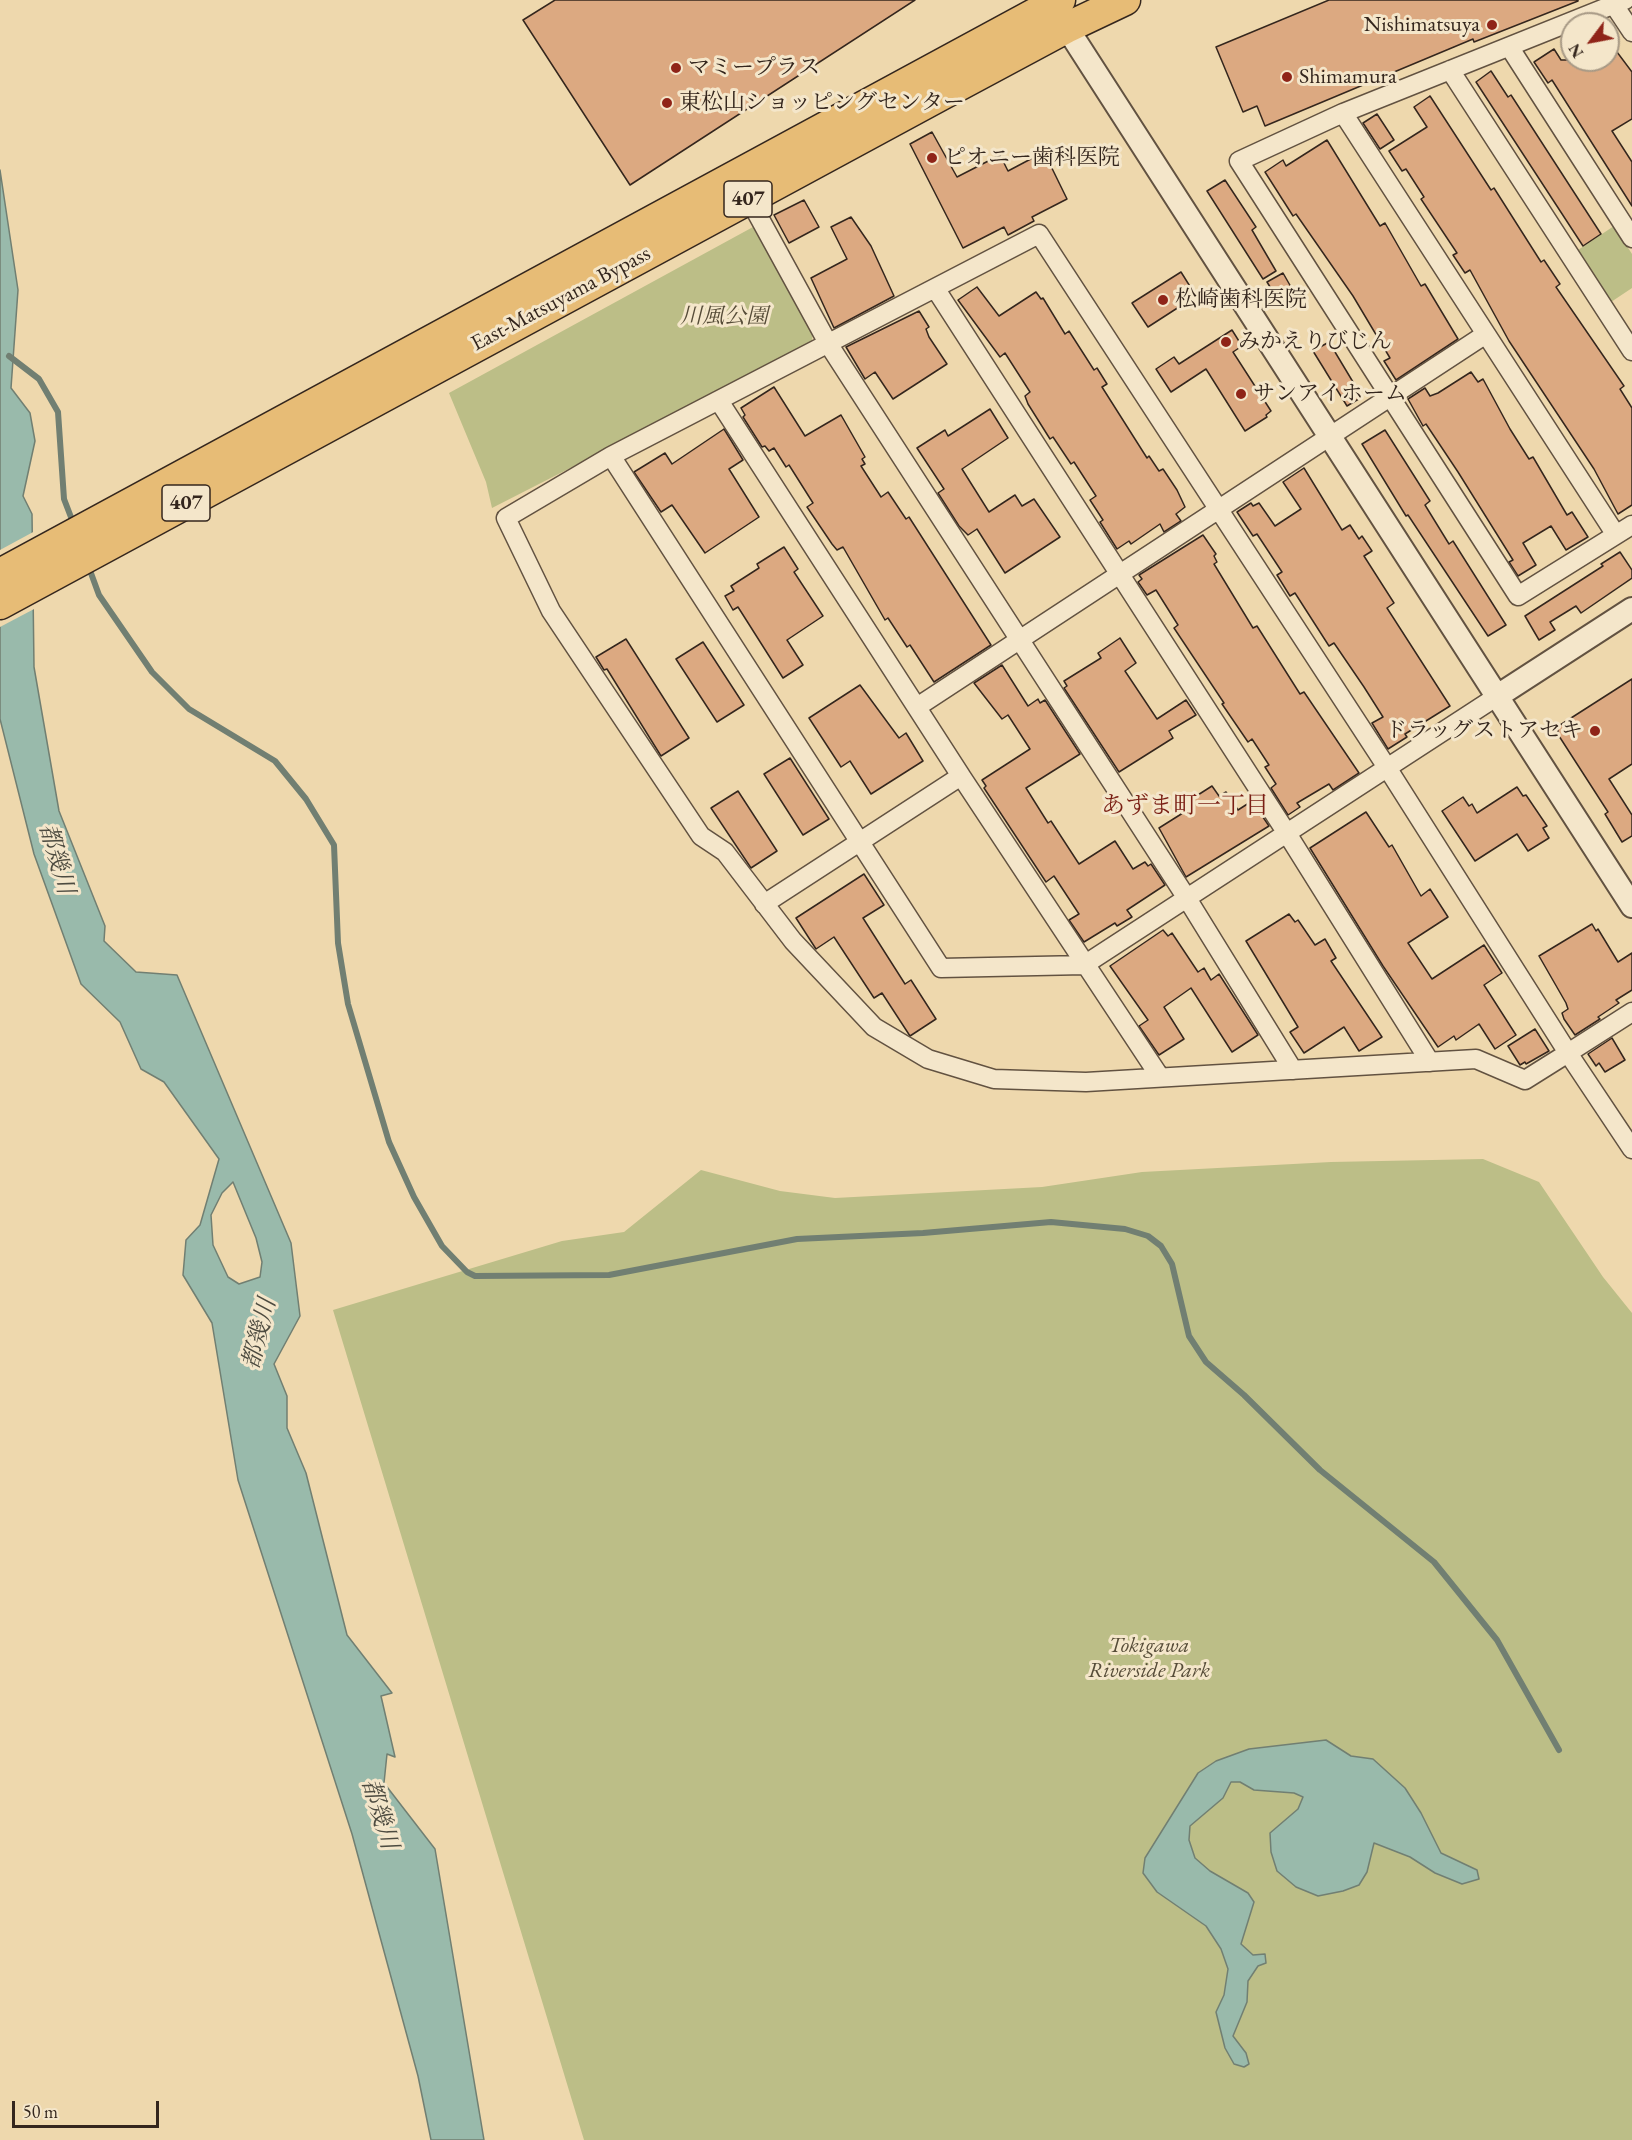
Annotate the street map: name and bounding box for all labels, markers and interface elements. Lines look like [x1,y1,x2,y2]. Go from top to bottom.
place label: Nishimatsuya [1364,12,1480,38]
north arrow [1560,12,1620,72]
marker: Nishimatsuya [1485,18,1499,32]
text: N [1564,40,1588,62]
place label: マミープラス [688,55,820,81]
marker: マミープラス [669,61,683,75]
place label: Shimamura [1299,64,1397,90]
marker: Shimamura [1280,70,1294,84]
place label: 東松山ショッピングセンター [679,90,965,116]
marker: 東松山ショッピングセンター [660,96,674,110]
place label: ピオニー歯科医院 [944,145,1120,171]
marker: ピオニー歯科医院 [925,151,939,165]
road number: 407 [724,181,772,217]
street label: East-Matsuyama Bypass [467,241,655,357]
place label: 松崎歯科医院 [1175,287,1307,313]
marker: 松崎歯科医院 [1156,293,1170,307]
park label: 川風公園 [680,304,768,330]
place label: みかえりびじん [1238,329,1392,355]
marker: みかえりびじん [1219,335,1233,349]
place label: サンアイホーム [1253,381,1407,407]
marker: サンアイホーム [1234,387,1248,401]
road number: 407 [162,485,210,521]
place label: ドラッグストアセキ [1385,718,1583,744]
marker: ドラッグストアセキ [1588,724,1602,738]
district label: あずま町一丁目 [1101,792,1269,820]
water label: 都幾川 [32,820,80,898]
water label: 都幾川 [237,1296,283,1372]
park label: Tokigawa Riverside Park [1088,1633,1210,1684]
water label: 都幾川 [355,1775,403,1853]
scale bar [15,2089,162,2127]
text: 50 m [23,2100,58,2123]

